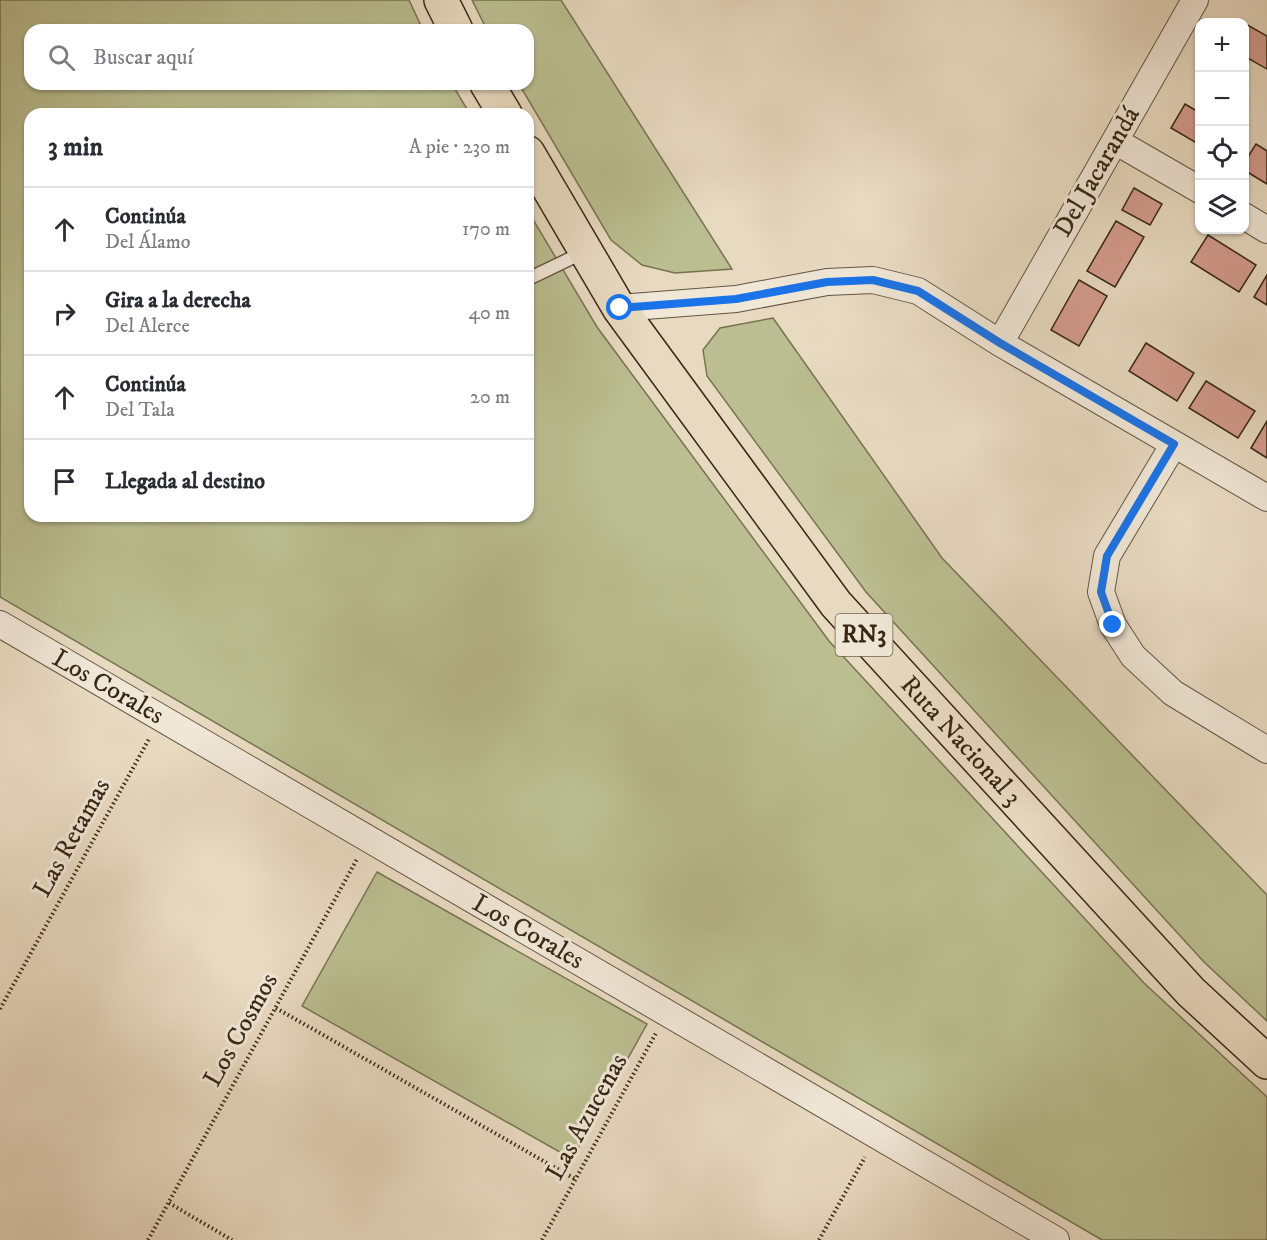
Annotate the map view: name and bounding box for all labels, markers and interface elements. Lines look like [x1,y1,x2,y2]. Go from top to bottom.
map controls [1195,18,1249,234]
button: + [1195,18,1249,72]
search box [24,24,534,90]
icon: search [45,41,78,74]
text: Buscar aquí [93,44,193,71]
button: − [1195,72,1249,126]
street label: Del Jacarandá [1046,101,1148,243]
button: locate [1195,126,1249,180]
text: 3 min [48,131,103,164]
text: A pie · 230 m [409,135,510,160]
button: layers [1195,180,1249,234]
text: Continúa [105,203,186,230]
icon: ahead [48,213,81,246]
text: 170 m [462,217,510,242]
text: Del Álamo [105,230,190,255]
text: Gira a la derecha [105,287,251,314]
route start [606,294,632,320]
icon: right [48,297,81,330]
text: 40 m [468,301,510,326]
text: Del Alerce [105,314,190,339]
text: Continúa [105,371,186,398]
icon: ahead [48,381,81,414]
text: 20 m [470,385,510,410]
text: Del Tala [105,398,175,423]
icon: arrive [48,465,81,498]
text: Llegada al destino [105,468,265,495]
route end [1099,611,1125,637]
road number: RN3 [836,614,892,656]
street label: Los Corales [46,642,170,732]
street label: Ruta Nacional 3 [893,669,1029,813]
street label: Las Retamas [26,773,118,903]
street label: Los Corales [466,887,590,977]
street label: Los Cosmos [196,967,286,1093]
street label: Las Azucenas [539,1048,635,1186]

